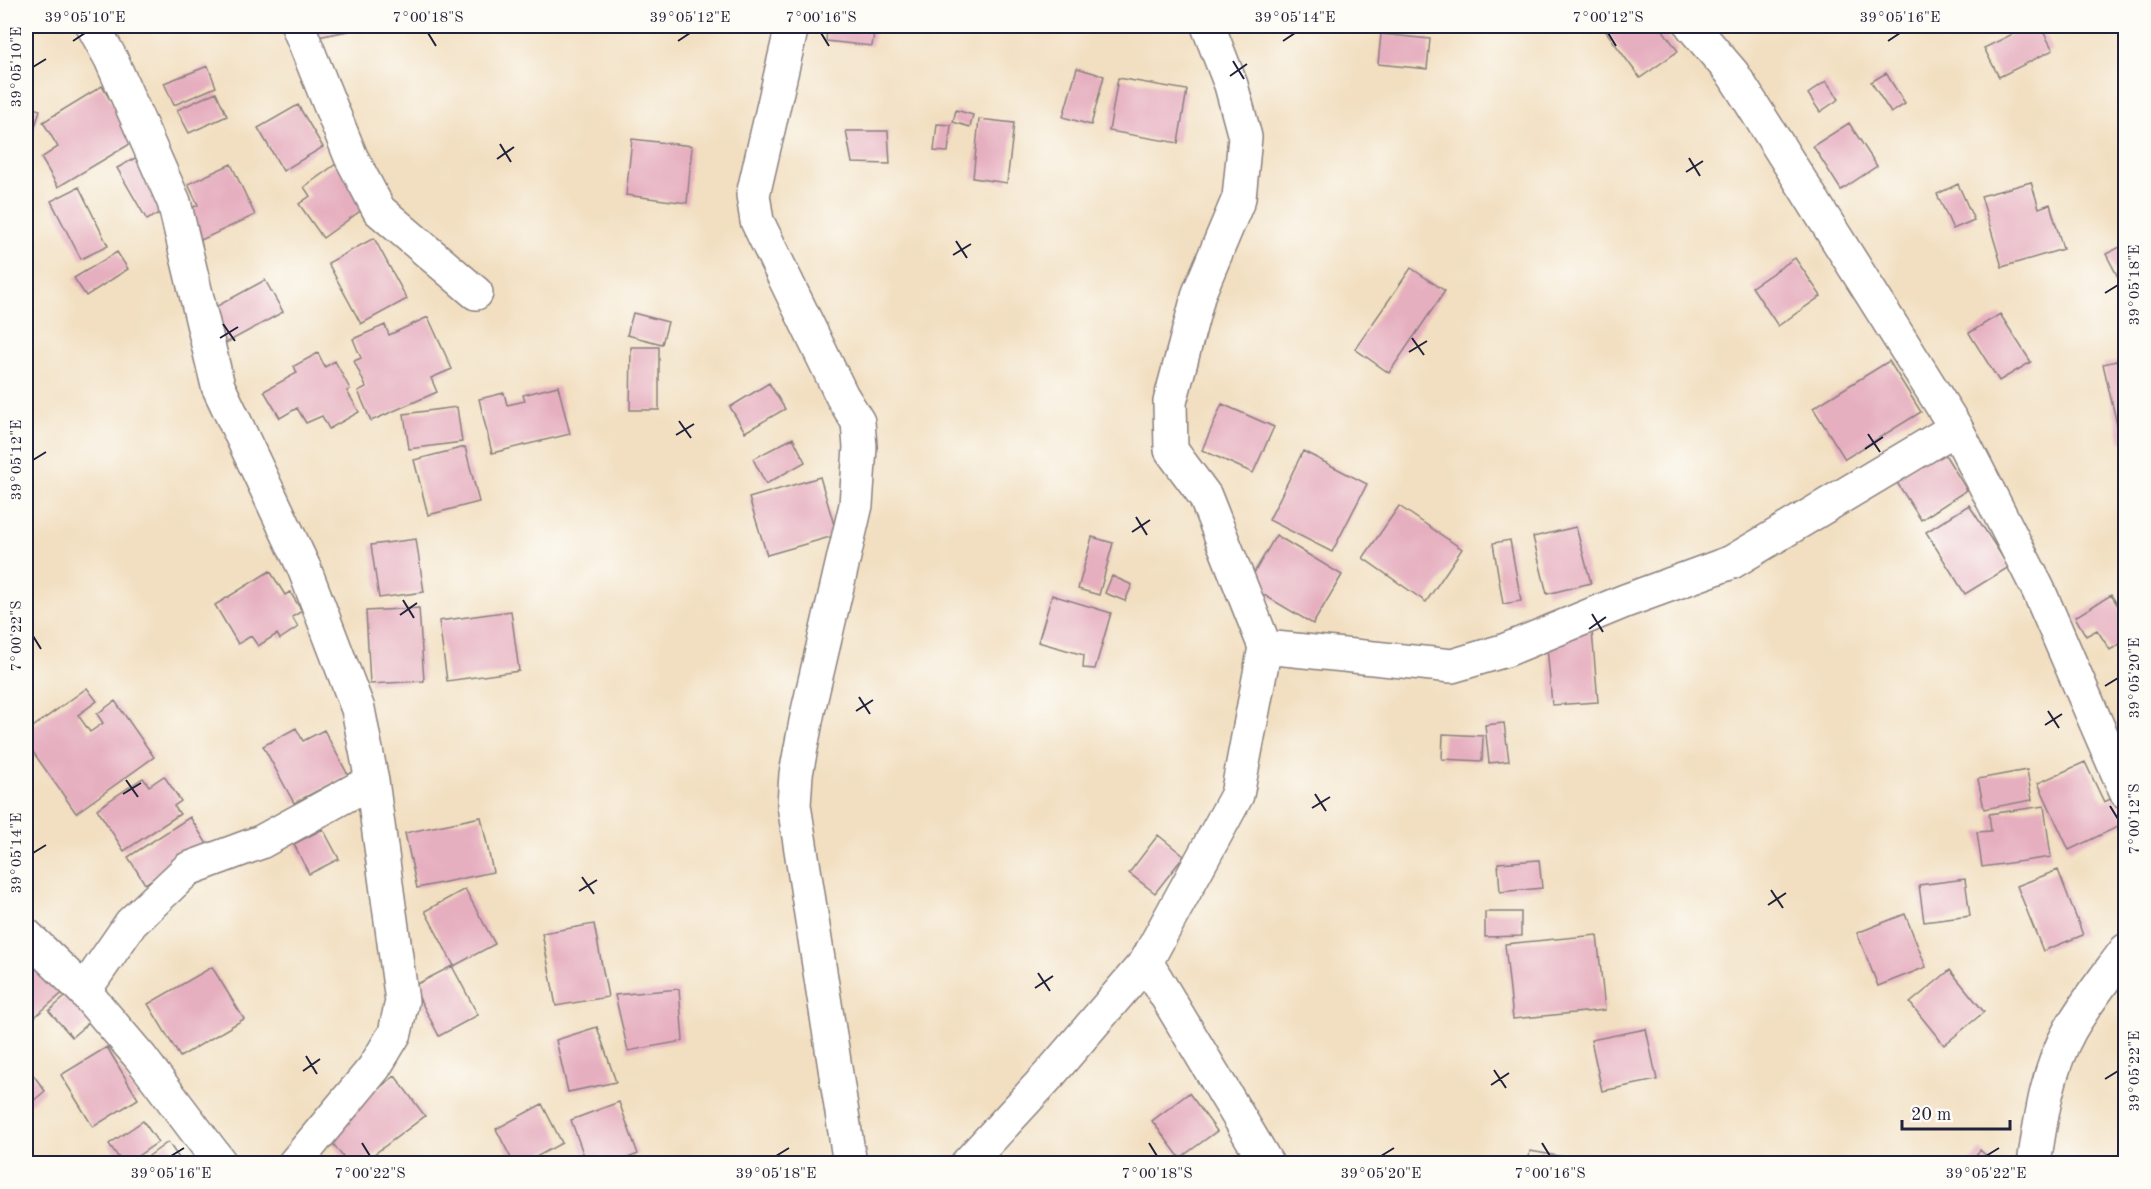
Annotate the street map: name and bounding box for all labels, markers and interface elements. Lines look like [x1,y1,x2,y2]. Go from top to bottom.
text: 39°05'10"E [45,11,125,26]
text: 7°00'18"S [392,11,464,26]
text: 39°05'12"E [650,11,730,26]
text: 7°00'16"S [785,11,857,26]
text: 39°05'14"E [1255,11,1335,26]
text: 7°00'12"S [1572,11,1644,26]
text: 39°05'16"E [1860,11,1940,26]
text: 39°05'10"E [10,27,25,107]
text: 39°05'18"E [2128,245,2143,325]
text: 39°05'12"E [10,420,25,500]
text: 7°00'22"S [10,600,25,672]
text: 39°05'20"E [2128,638,2143,718]
text: 7°00'12"S [2128,783,2143,855]
text: 39°05'14"E [10,813,25,893]
text: 39°05'22"E [2128,1031,2143,1111]
scale bar [1902,1093,2010,1131]
text: 20 m [1911,1106,1951,1124]
text: 39°05'16"E [131,1167,211,1182]
text: 7°00'22"S [334,1167,406,1182]
text: 39°05'18"E [736,1167,816,1182]
text: 7°00'18"S [1121,1167,1193,1182]
text: 39°05'20"E [1341,1167,1421,1182]
text: 7°00'16"S [1514,1167,1586,1182]
text: 39°05'22"E [1946,1167,2026,1182]

